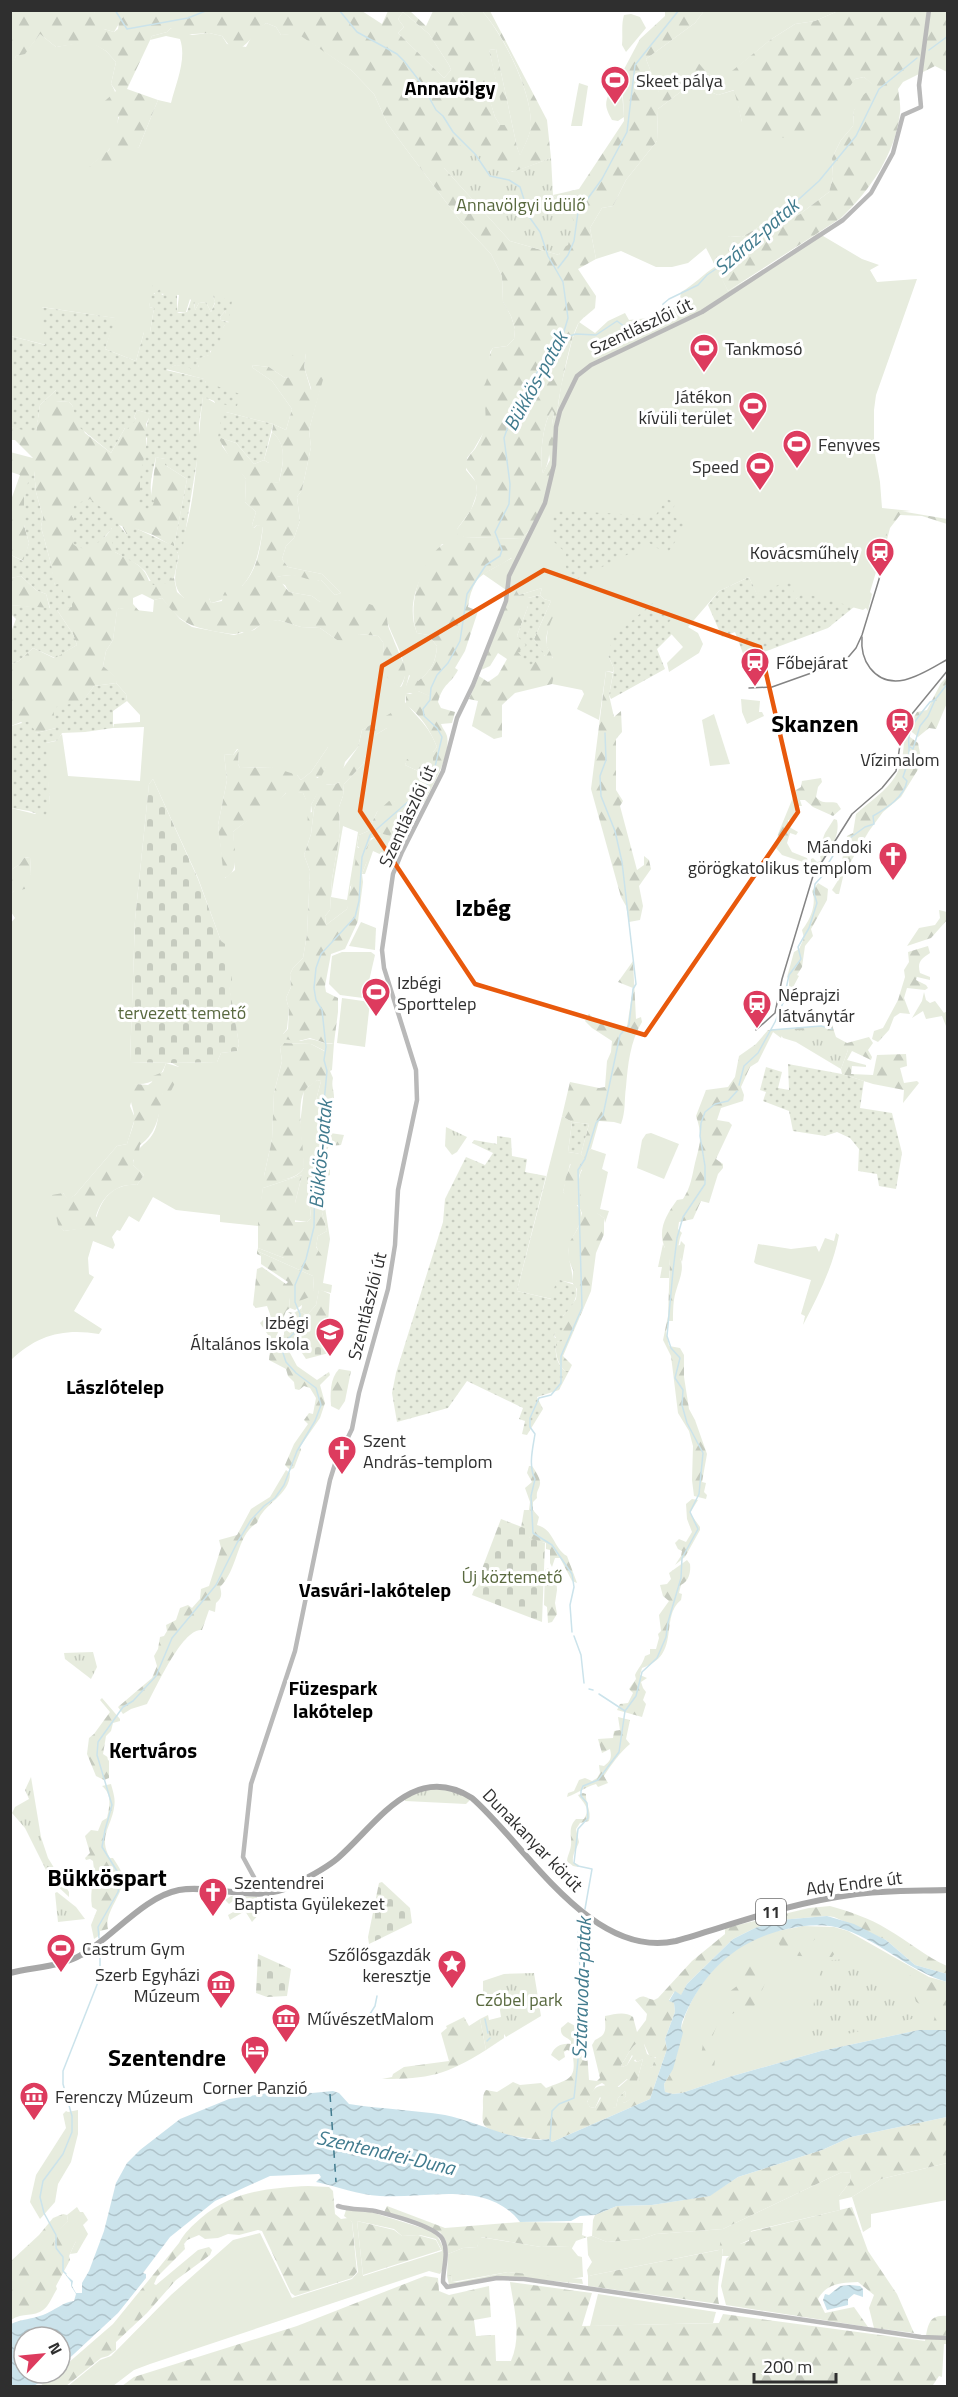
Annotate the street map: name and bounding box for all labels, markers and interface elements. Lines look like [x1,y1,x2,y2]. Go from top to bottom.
sports icon: Skeet pálya [599,64,631,106]
place label: Skeet pálya [636,67,723,94]
district label: Annavölgy [405,72,495,103]
water label: Száraz-patak [707,189,807,282]
park label: Annavölgyi üdülő [456,191,586,218]
street label: Szentlászlói út [585,290,697,361]
water label: Bükkös-patak [495,324,576,436]
sports icon: Tankmosó [688,332,720,374]
place label: Tankmosó [725,335,803,362]
place label: Játékon kívüli terület [638,383,733,431]
sports icon: Játékon kívüli terület [737,390,769,432]
sports icon: Fenyves [781,428,813,470]
place label: Fenyves [818,431,880,458]
sports icon: Speed [744,450,776,492]
place label: Speed [692,453,739,480]
station icon: Kovácsműhely [864,536,896,578]
place label: Kovácsműhely [750,539,859,566]
station icon: Főbejárat [739,646,771,688]
place label: Főbejárat [776,649,848,676]
district label: Skanzen [771,705,859,741]
station icon: Vízimalom [884,706,916,748]
place label: Vízimalom [860,746,940,773]
street label: Szentlászlói út [372,760,443,872]
place label: Mándoki görögkatolikus templom [688,833,872,881]
church icon: Mándoki görögkatolikus templom [877,840,909,882]
district label: Izbég [455,889,511,925]
place label: Izbégi Sporttelep [397,969,476,1017]
sports icon: Izbégi Sporttelep [360,976,392,1018]
place label: Néprajzi látványtár [778,981,855,1029]
station icon: Néprajzi látványtár [741,988,773,1030]
park label: tervezett temető [118,999,246,1026]
water label: Bükkös-patak [300,1096,340,1210]
street label: Szentlászlói út [341,1249,394,1363]
place label: Izbégi Általános Iskola [190,1309,309,1357]
school or university icon: Izbégi Általános Iskola [314,1316,346,1358]
district label: Lászlótelep [66,1371,164,1402]
place label: Szent András-templom [363,1427,493,1475]
church icon: Szent András-templom [326,1434,358,1476]
park label: Új köztemető [462,1563,562,1590]
district label: Vasvári-lakótelep [299,1574,451,1605]
district label: Füzespark lakótelep [289,1672,378,1726]
district label: Kertváros [109,1734,197,1766]
street label: Dunakanyar körút [476,1782,590,1898]
district label: Bükköspart [47,1859,167,1895]
street label: Ady Endre út [804,1864,904,1902]
place label: Szentendrei Baptista Gyülekezet [234,1869,386,1917]
church icon: Szentendrei Baptista Gyülekezet [197,1876,229,1918]
road number: 11 [756,1899,786,1925]
water label: Sztaravoda-patak [563,1915,599,2059]
sports icon: Castrum Gym [45,1932,77,1974]
place label: Castrum Gym [82,1935,185,1962]
place label: Szőlősgazdák keresztje [328,1941,431,1989]
place icon: Szőlősgazdák keresztje [436,1948,468,1990]
place label: Szerb Egyházi Múzeum [95,1961,200,2009]
museum icon: Szerb Egyházi Múzeum [205,1968,237,2010]
park label: Czóbel park [475,1986,563,2013]
museum icon: MűvészetMalom [270,2002,302,2044]
place label: MűvészetMalom [307,2005,434,2032]
hotel icon: Corner Panzió [239,2034,271,2076]
district label: Szentendre [108,2039,226,2075]
place label: Corner Panzió [202,2074,308,2101]
museum icon: Ferenczy Múzeum [18,2080,50,2122]
place label: Ferenczy Múzeum [55,2083,193,2110]
water label: Szentendrei-Duna [314,2121,459,2183]
north arrow [12,2325,72,2385]
text: N [42,2338,69,2359]
scale bar [754,2346,836,2384]
text: 200 m [763,2353,812,2380]

